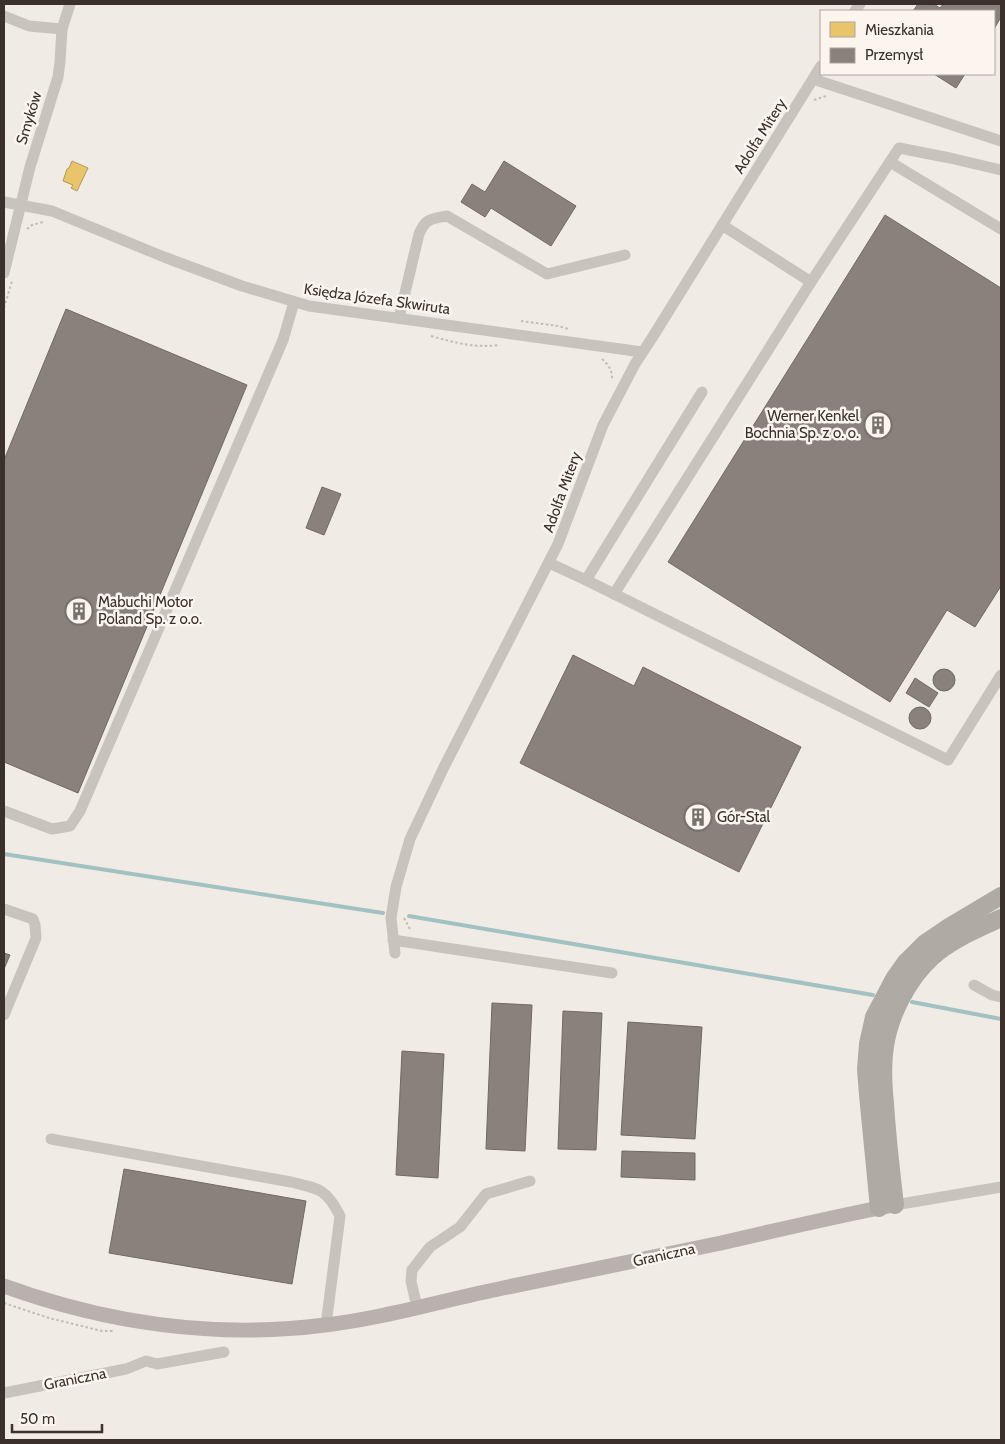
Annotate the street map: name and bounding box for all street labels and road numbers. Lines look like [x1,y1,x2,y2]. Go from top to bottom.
street label: Smyków [12,89,46,147]
street label: Adolfa Mitery [730,95,790,177]
street label: Księdza Józefa Skwiruta [303,280,452,318]
street label: Adolfa Mitery [539,449,585,535]
street label: Graniczna [631,1239,697,1270]
street label: Graniczna [42,1364,108,1394]

